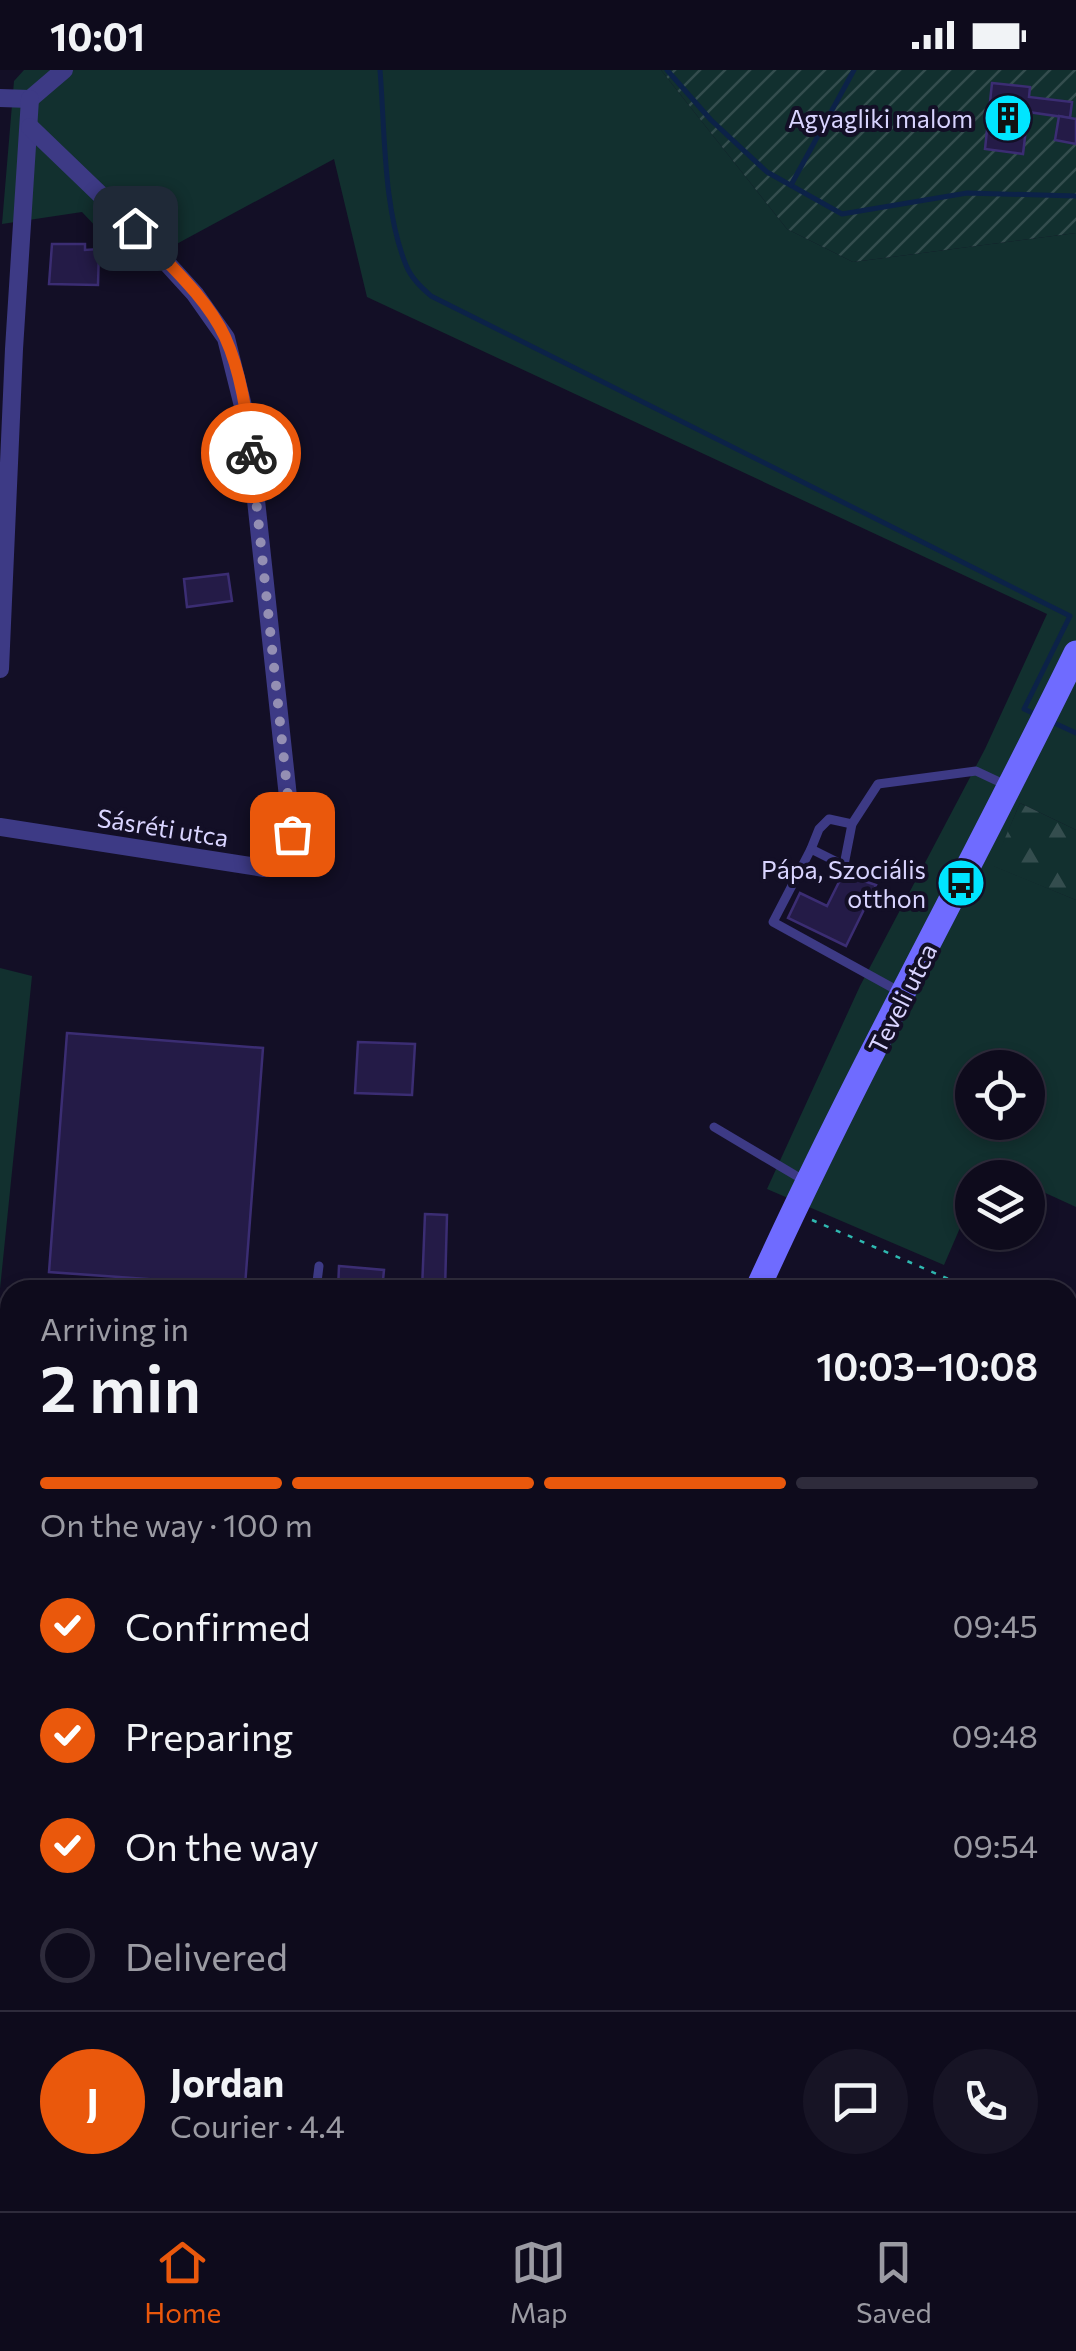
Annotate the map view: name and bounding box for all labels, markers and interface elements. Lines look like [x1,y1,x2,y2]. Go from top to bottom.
text: 10:01 [50,12,145,59]
building icon: Agyagliki malom [982,92,1034,144]
place label: Agyagliki malom [788,103,973,133]
pin [93,186,178,271]
icon: home [108,201,163,256]
courier [201,403,301,503]
icon: bike [224,426,279,481]
pin [250,792,335,877]
street label: Sásréti utca [95,802,231,852]
icon: bag [265,807,320,862]
place label: Pápa, Szociális otthon [761,854,926,913]
bus stop icon: Pápa, Szociális otthon [935,857,987,909]
street label: Teveli utca [861,938,943,1058]
map controls [955,1050,1045,1250]
button: locate [955,1050,1045,1140]
button: layers [955,1160,1045,1250]
text: Arriving in [40,1308,189,1348]
text: 10:03–10:08 [816,1342,1038,1389]
text: 2 min [40,1346,201,1425]
text: On the way · 100 m [40,1504,313,1544]
icon: check [40,1598,95,1653]
text: Confirmed [125,1602,311,1649]
text: 09:45 [953,1605,1038,1645]
icon: check [40,1708,95,1763]
text: Preparing [125,1712,293,1759]
text: 09:48 [952,1715,1038,1755]
icon: check [40,1818,95,1873]
text: On the way [125,1822,319,1869]
text: 09:54 [953,1825,1038,1865]
text: Delivered [125,1932,288,1979]
button: chat [803,2049,908,2154]
button: phone [933,2049,1038,2154]
text: Jordan [170,2058,284,2105]
text: J [86,2078,99,2125]
text: Courier · 4.4 [170,2105,345,2145]
tab: Home [144,2235,221,2329]
tab: Map [510,2235,568,2329]
tab: Saved [856,2235,932,2329]

